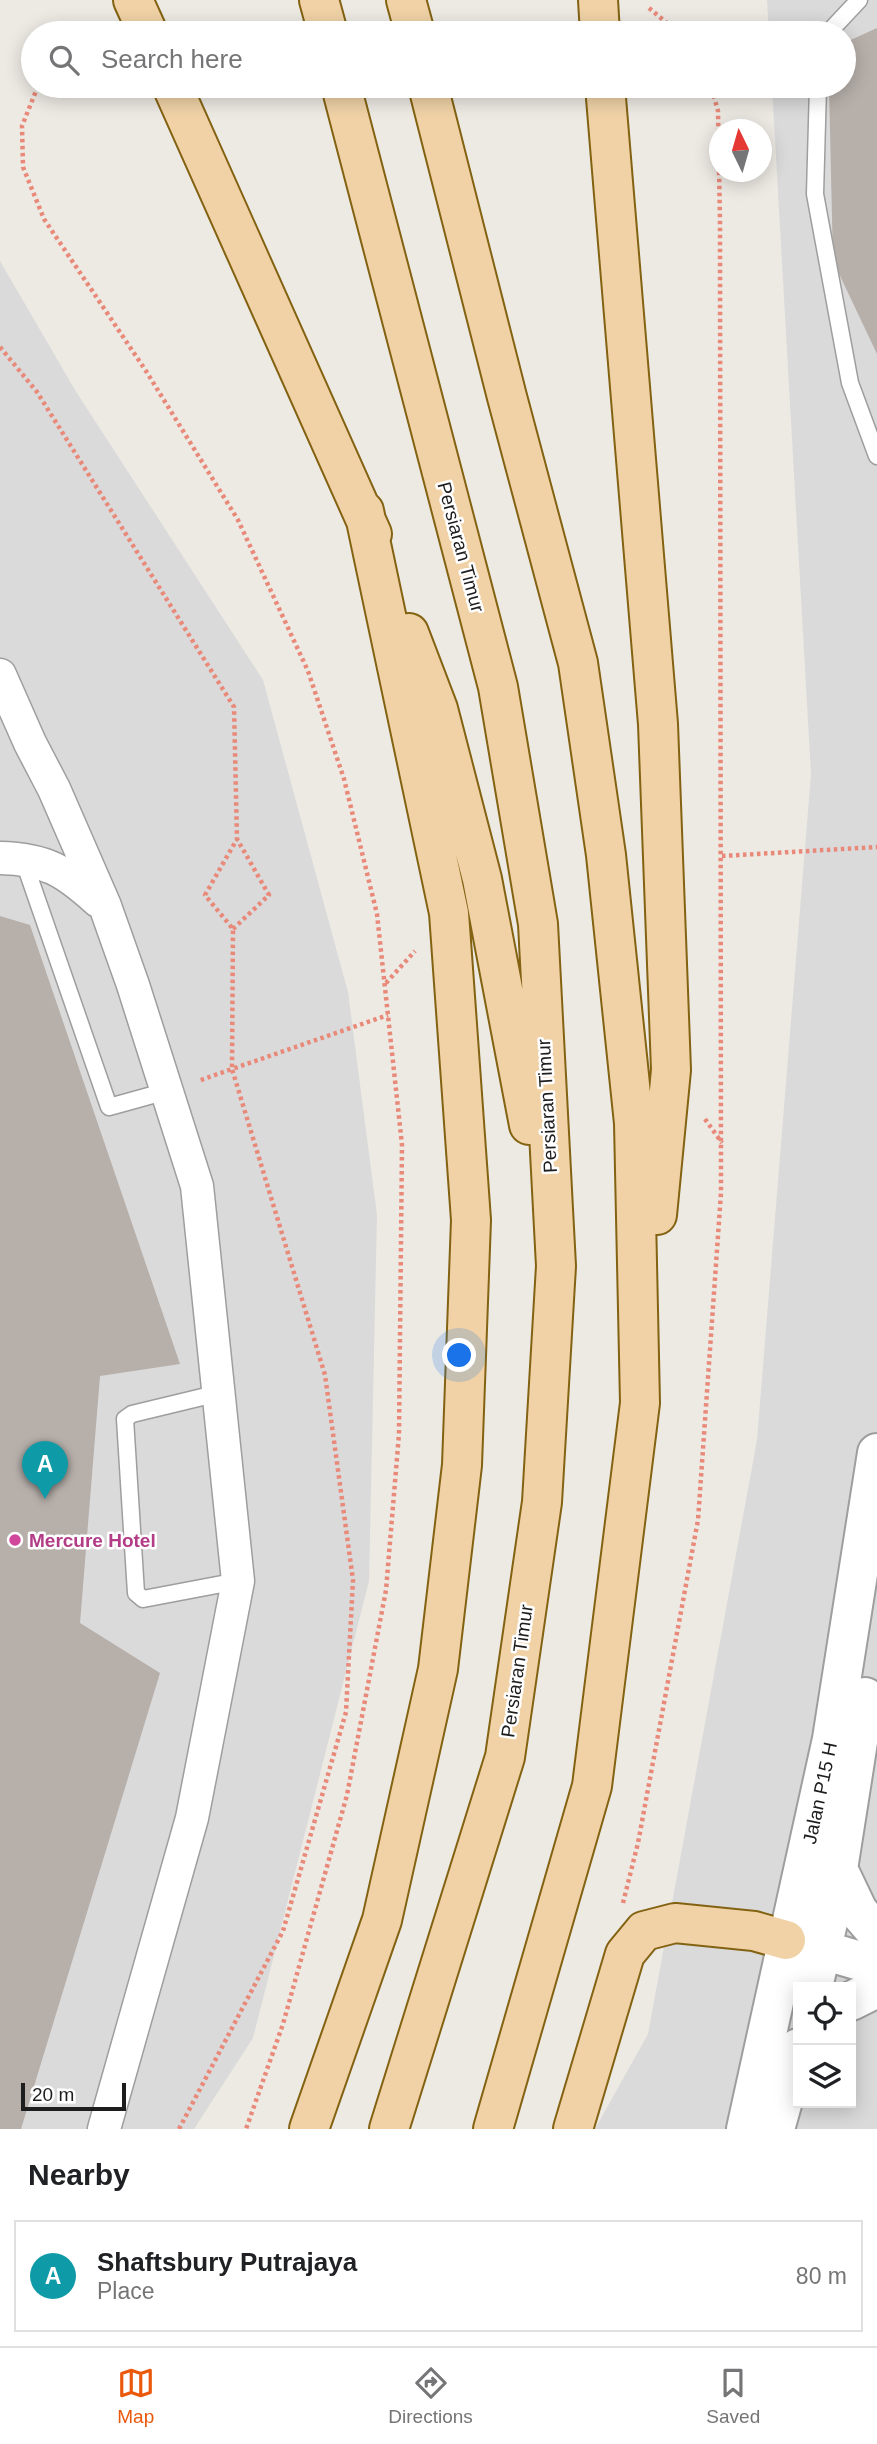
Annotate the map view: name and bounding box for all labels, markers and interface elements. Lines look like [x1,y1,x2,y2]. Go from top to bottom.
search box [21,21,856,98]
icon: search [45,41,83,79]
text: Search here [101,44,243,74]
north arrow [709,119,772,182]
street label: Persiaran Timur [434,480,489,615]
street label: Persiaran Timur [533,1038,561,1174]
your location [442,1338,476,1372]
pin: A [22,1441,68,1499]
place label: Mercure Hotel [29,1530,156,1551]
marker: Mercure Hotel [7,1532,23,1548]
street label: Persiaran Timur [497,1602,537,1739]
street label: Jalan P15 H [799,1740,841,1846]
map controls [793,1982,856,2108]
button: locate [793,1982,856,2045]
button: layers [793,2045,856,2108]
scale bar [21,2080,126,2112]
text: 20 m [32,2084,74,2105]
text: Nearby [28,2158,130,2191]
text: Shaftsbury Putrajaya [97,2247,357,2277]
text: A [45,2263,61,2289]
text: 80 m [796,2263,847,2289]
text: Place [97,2278,155,2304]
tab: Map [117,2364,155,2428]
tab: Directions [388,2364,473,2428]
tab: Saved [706,2364,760,2428]

